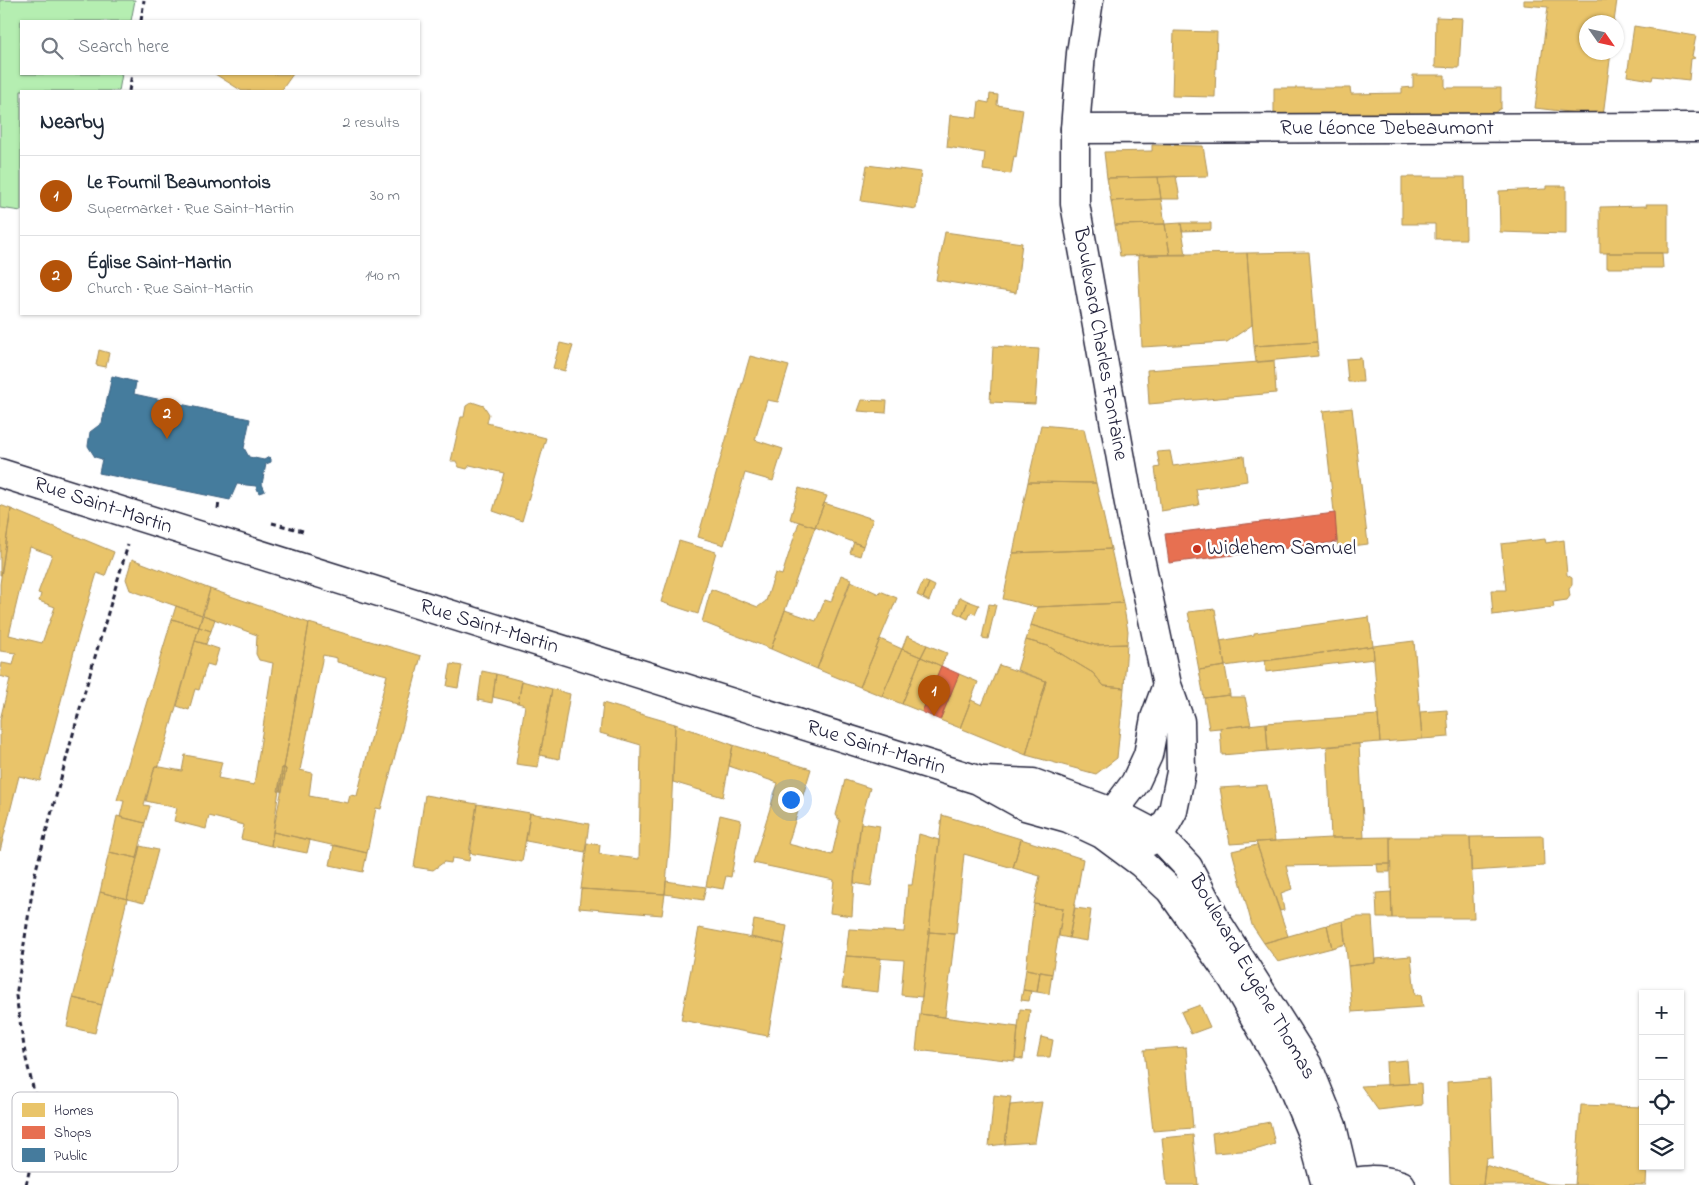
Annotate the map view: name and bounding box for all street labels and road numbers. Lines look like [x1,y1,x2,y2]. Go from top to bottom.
street label: Rue Léonce Debeaumont [1280,114,1494,144]
street label: Boulevard Charles Fontaine [1065,224,1135,463]
street label: Rue Saint-Martin [30,469,176,543]
street label: Rue Saint-Martin [416,592,562,662]
street label: Rue Saint-Martin [803,713,949,783]
street label: Boulevard Eugène Thomas [1179,868,1323,1086]

